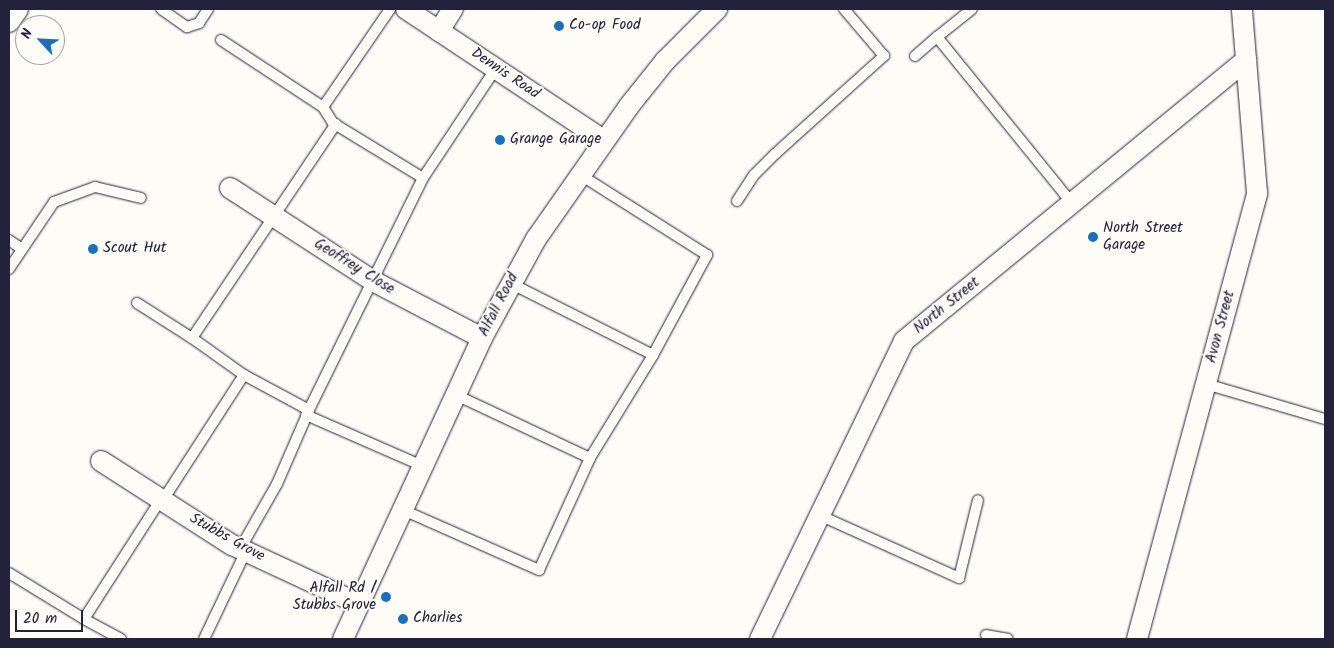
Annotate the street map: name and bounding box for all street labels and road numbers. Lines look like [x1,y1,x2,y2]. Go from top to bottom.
street label: Dennis Road [467,45,543,103]
street label: Geoffrey Close [310,235,398,299]
street label: Alfall Road [475,270,523,340]
street label: North Street [910,274,984,338]
street label: Avon Street [1203,289,1239,365]
street label: Stubbs Grove [186,510,268,566]

